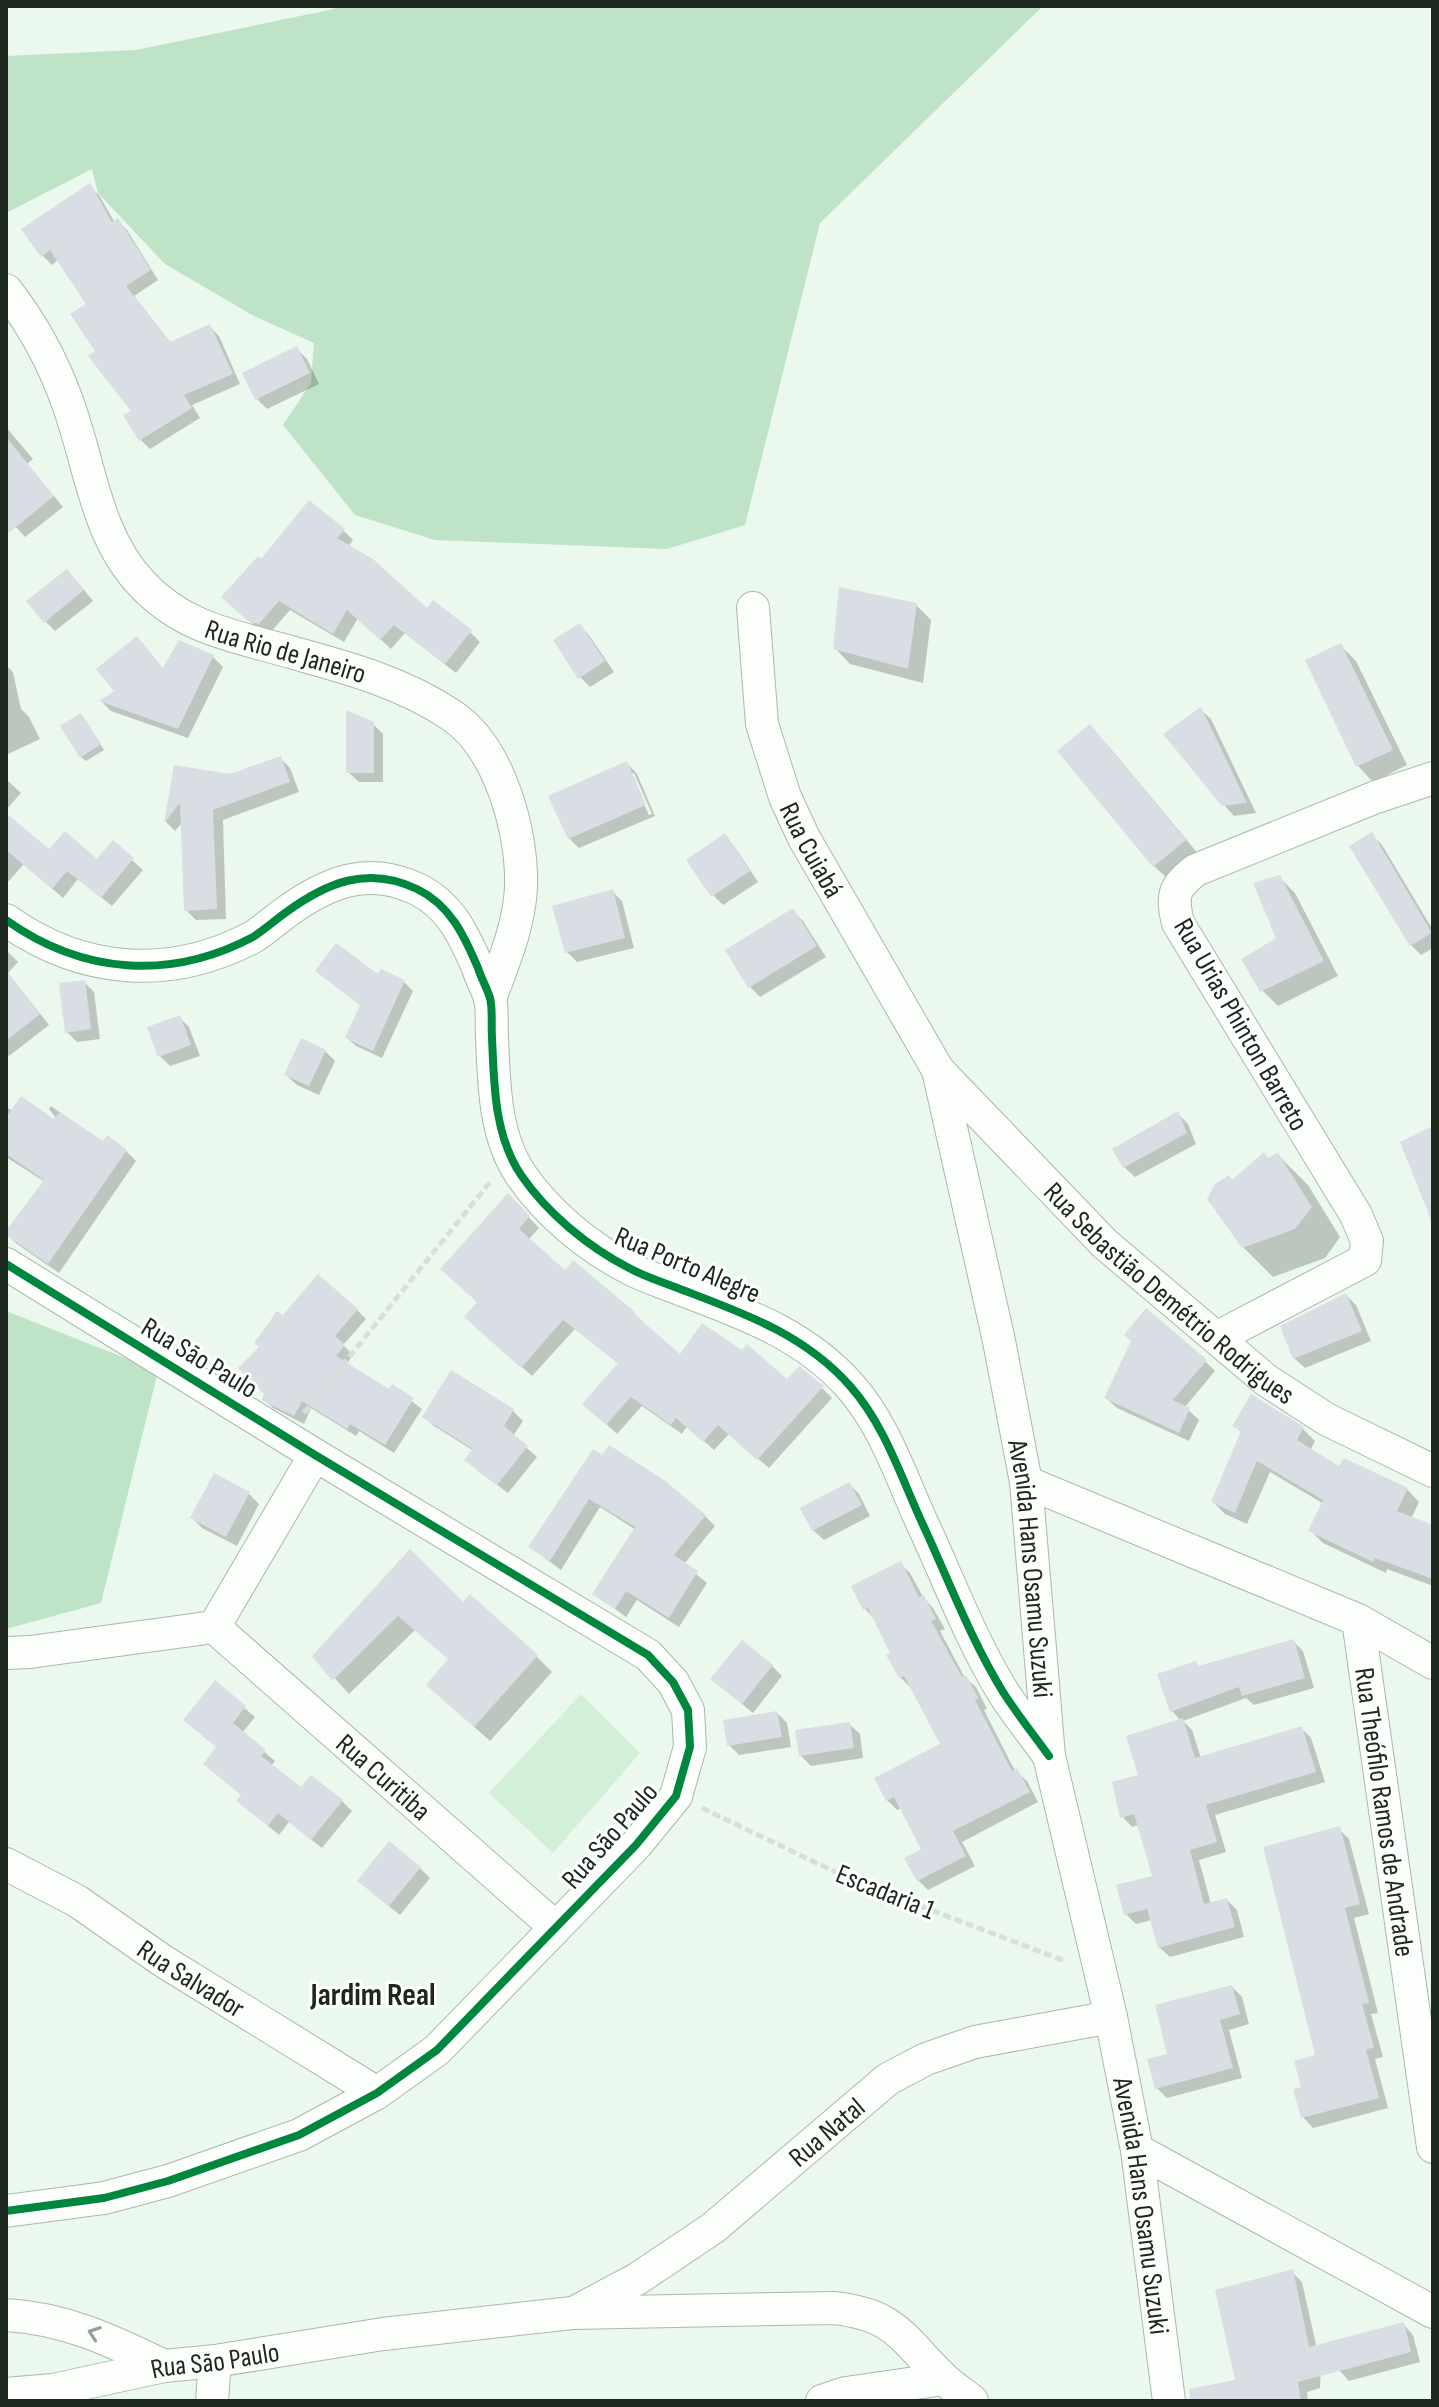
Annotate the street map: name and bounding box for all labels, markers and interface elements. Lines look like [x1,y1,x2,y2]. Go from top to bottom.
street label: Rua Rio de Janeiro [200,613,370,691]
street label: Rua Cuiabá [772,797,850,904]
street label: Rua Urias Phinton Barreto [1166,913,1315,1137]
street label: Rua Sebastião Demétrio Rodrigues [1037,1176,1300,1412]
street label: Rua Porto Alegre [610,1220,765,1311]
street label: Rua São Paulo [135,1311,263,1406]
street label: Avenida Hans Osamu Suzuki [1000,1436,1059,1699]
street label: Rua Theófilo Ramos de Andrade [1347,1666,1421,1959]
street label: Rua Curitiba [329,1727,437,1828]
street label: Rua São Paulo [555,1776,665,1896]
street label: Escadaria 1 [831,1858,940,1927]
street label: Rua Salvador [130,1933,250,2025]
district label: Jardim Real [309,1976,436,2015]
street label: Avenida Hans Osamu Suzuki [1105,2074,1175,2336]
street label: Rua Natal [782,2091,872,2174]
one-way arrow [87,2327,101,2343]
street label: Rua São Paulo [148,2336,282,2386]

